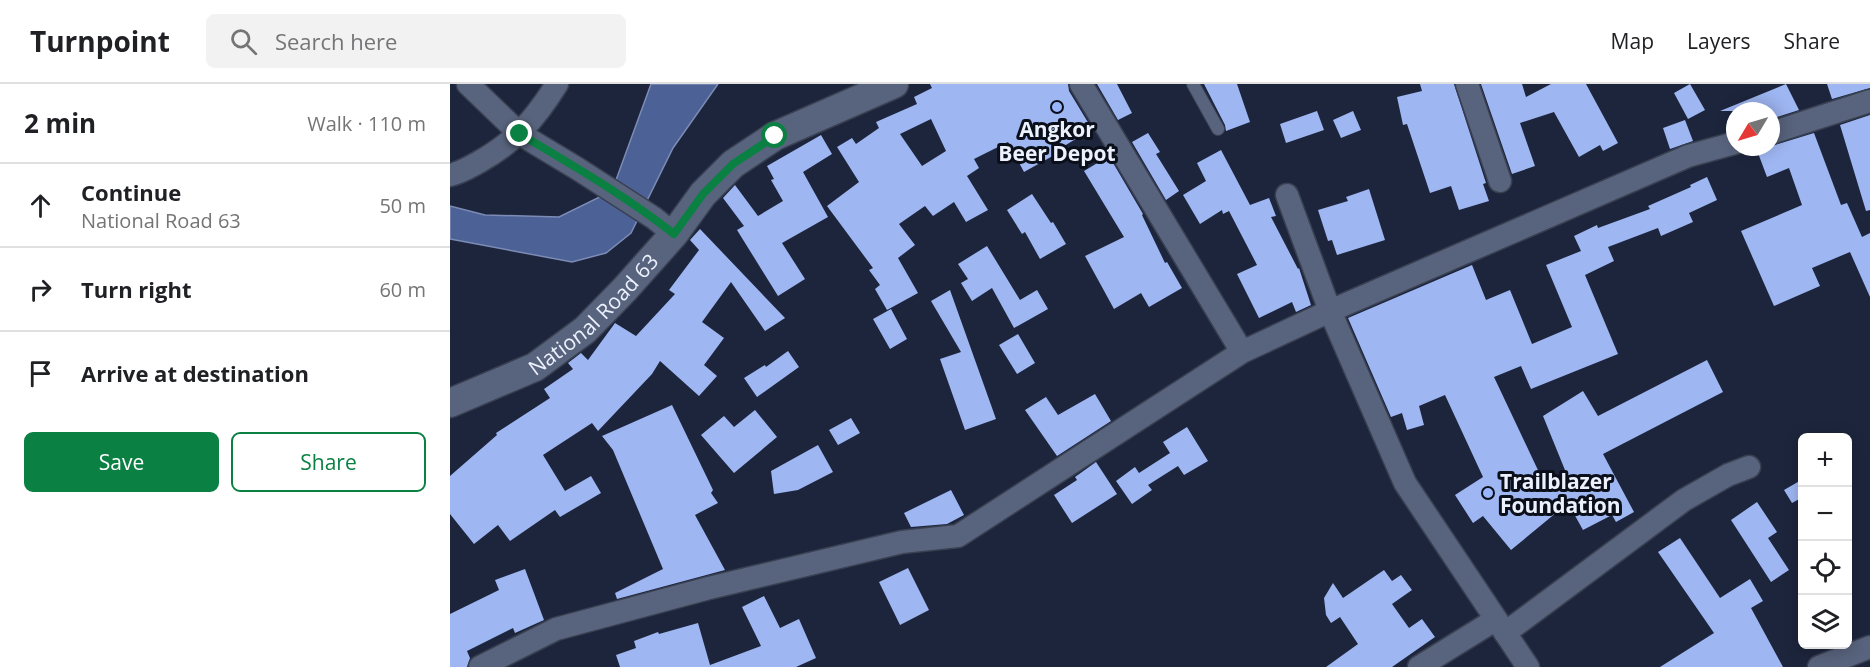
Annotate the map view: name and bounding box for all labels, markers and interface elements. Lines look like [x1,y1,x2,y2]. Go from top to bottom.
search box [206,14,626,68]
text: Turnpoint [30,22,170,60]
icon: search [227,25,260,58]
text: Search here [275,26,397,56]
text: Map [1611,27,1654,55]
text: Layers [1687,27,1751,55]
text: Share [1784,27,1840,55]
marker: Angkor Beer Depot [1050,100,1064,114]
north arrow [1726,102,1780,156]
text: 2 min [24,105,96,141]
text: Walk · 110 m [307,110,426,137]
place label: Angkor Beer Depot [998,115,1116,167]
route end [506,120,532,146]
route start [761,122,787,148]
text: Continue [81,177,181,207]
icon: ahead [24,189,57,222]
text: 50 m [379,192,426,219]
text: National Road 63 [81,207,241,234]
street label: National Road 63 [522,247,664,381]
icon: right [24,273,57,306]
text: Turn right [81,274,192,304]
text: 60 m [379,276,426,303]
icon: arrive [24,357,57,390]
text: Arrive at destination [81,358,309,388]
button: Save [24,432,219,492]
button: Share [231,432,426,492]
map controls [1798,433,1852,649]
button: + [1798,433,1852,487]
place label: Trailblazer Foundation [1500,467,1620,519]
marker: Trailblazer Foundation [1481,486,1495,500]
button: − [1798,487,1852,541]
button: locate [1798,541,1852,595]
button: layers [1798,595,1852,649]

